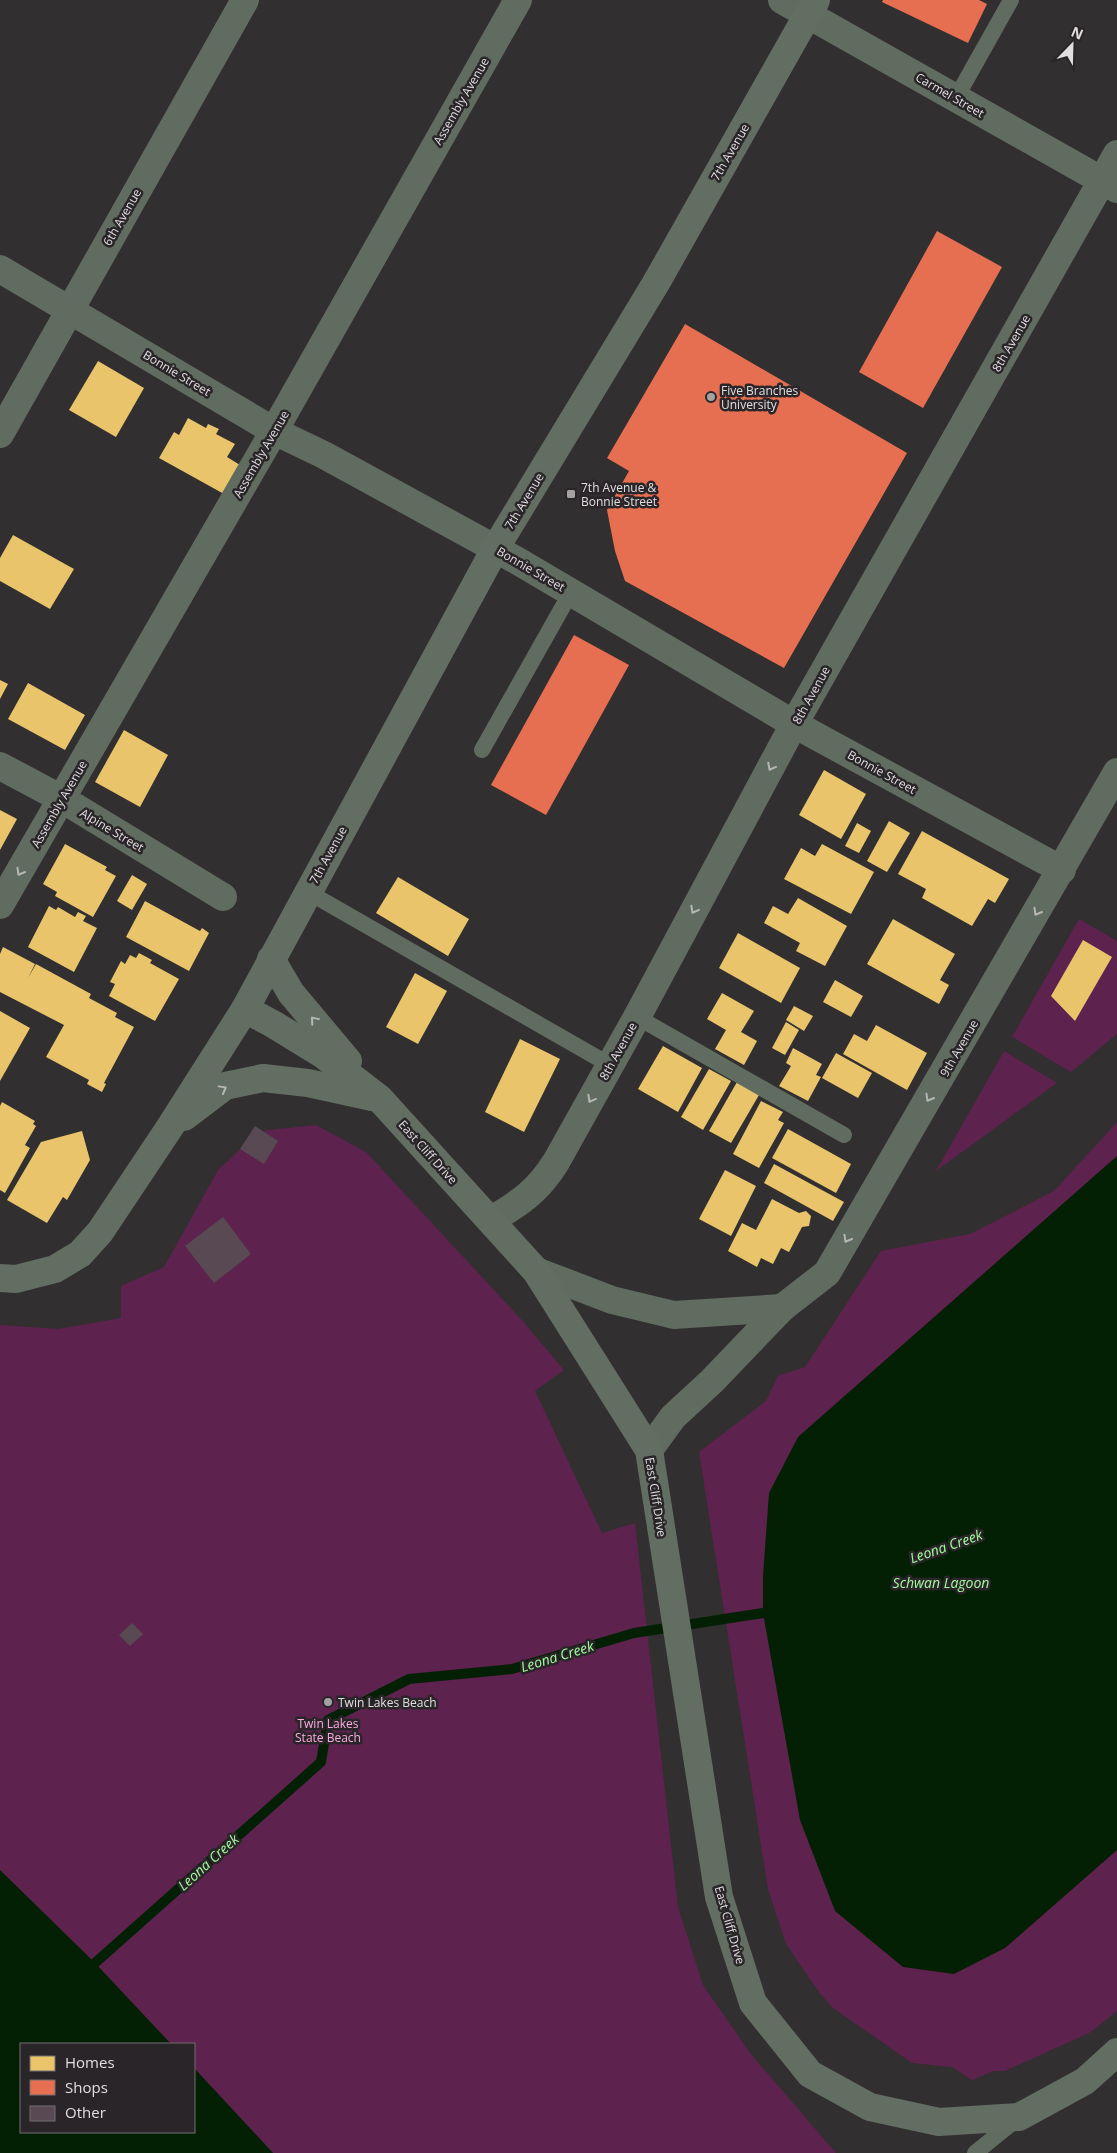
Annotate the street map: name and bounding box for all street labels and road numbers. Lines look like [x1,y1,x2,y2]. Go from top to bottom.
street label: Assembly Avenue [429,54,493,148]
street label: Carmel Street [913,68,987,122]
street label: 7th Avenue [707,120,753,184]
street label: 6th Avenue [99,185,145,249]
street label: 8th Avenue [988,311,1034,375]
street label: Bonnie Street [140,346,214,400]
street label: Assembly Avenue [229,407,293,501]
street label: 7th Avenue [500,469,548,533]
street label: Bonnie Street [494,543,568,595]
street label: 8th Avenue [788,663,834,727]
street label: Bonnie Street [845,746,919,798]
street label: Assembly Avenue [27,757,91,851]
street label: Alpine Street [77,804,147,856]
street label: 7th Avenue [305,823,351,887]
street label: 9th Avenue [936,1016,982,1080]
street label: 8th Avenue [595,1019,641,1083]
street label: East Cliff Drive [395,1116,461,1188]
street label: East Cliff Drive [641,1456,671,1538]
street label: East Cliff Drive [711,1884,749,1966]

